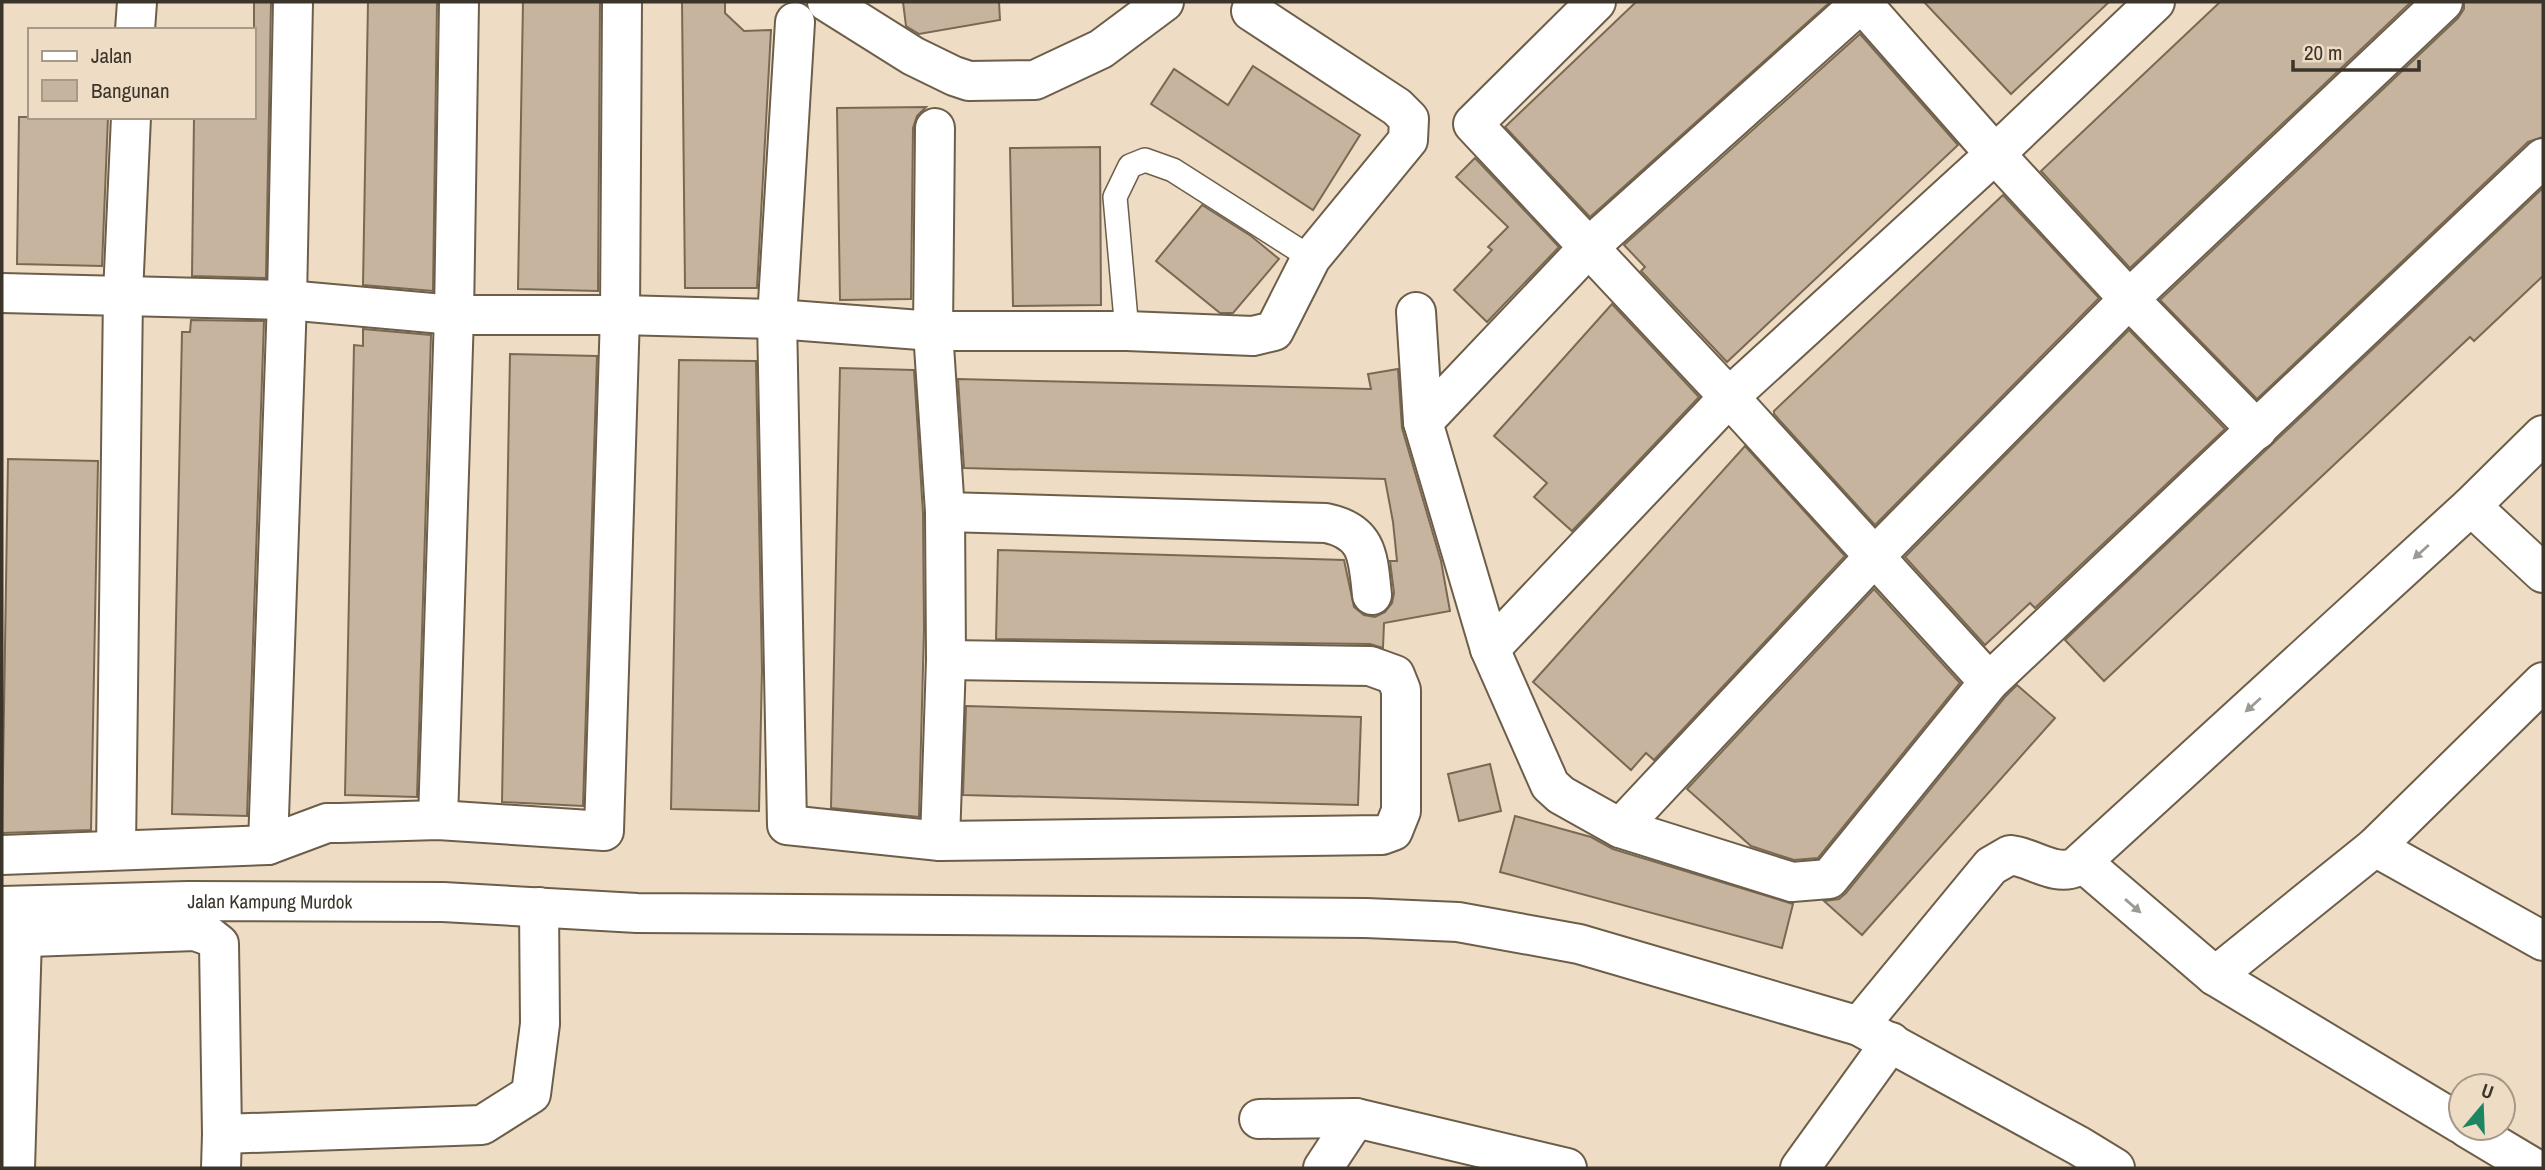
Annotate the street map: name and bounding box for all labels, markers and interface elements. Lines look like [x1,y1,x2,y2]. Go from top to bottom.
legend [28,28,256,119]
scale bar [2293,28,2419,72]
text: 20 m [2304,38,2342,67]
text: Jalan [91,41,132,70]
text: Bangunan [91,76,170,105]
one-way arrow [2413,543,2430,559]
one-way arrow [2245,697,2262,713]
street label: Jalan Kampung Murdok [188,888,353,915]
one-way arrow [2125,898,2142,913]
north arrow [2447,1072,2517,1142]
text: U [2478,1077,2497,1105]

